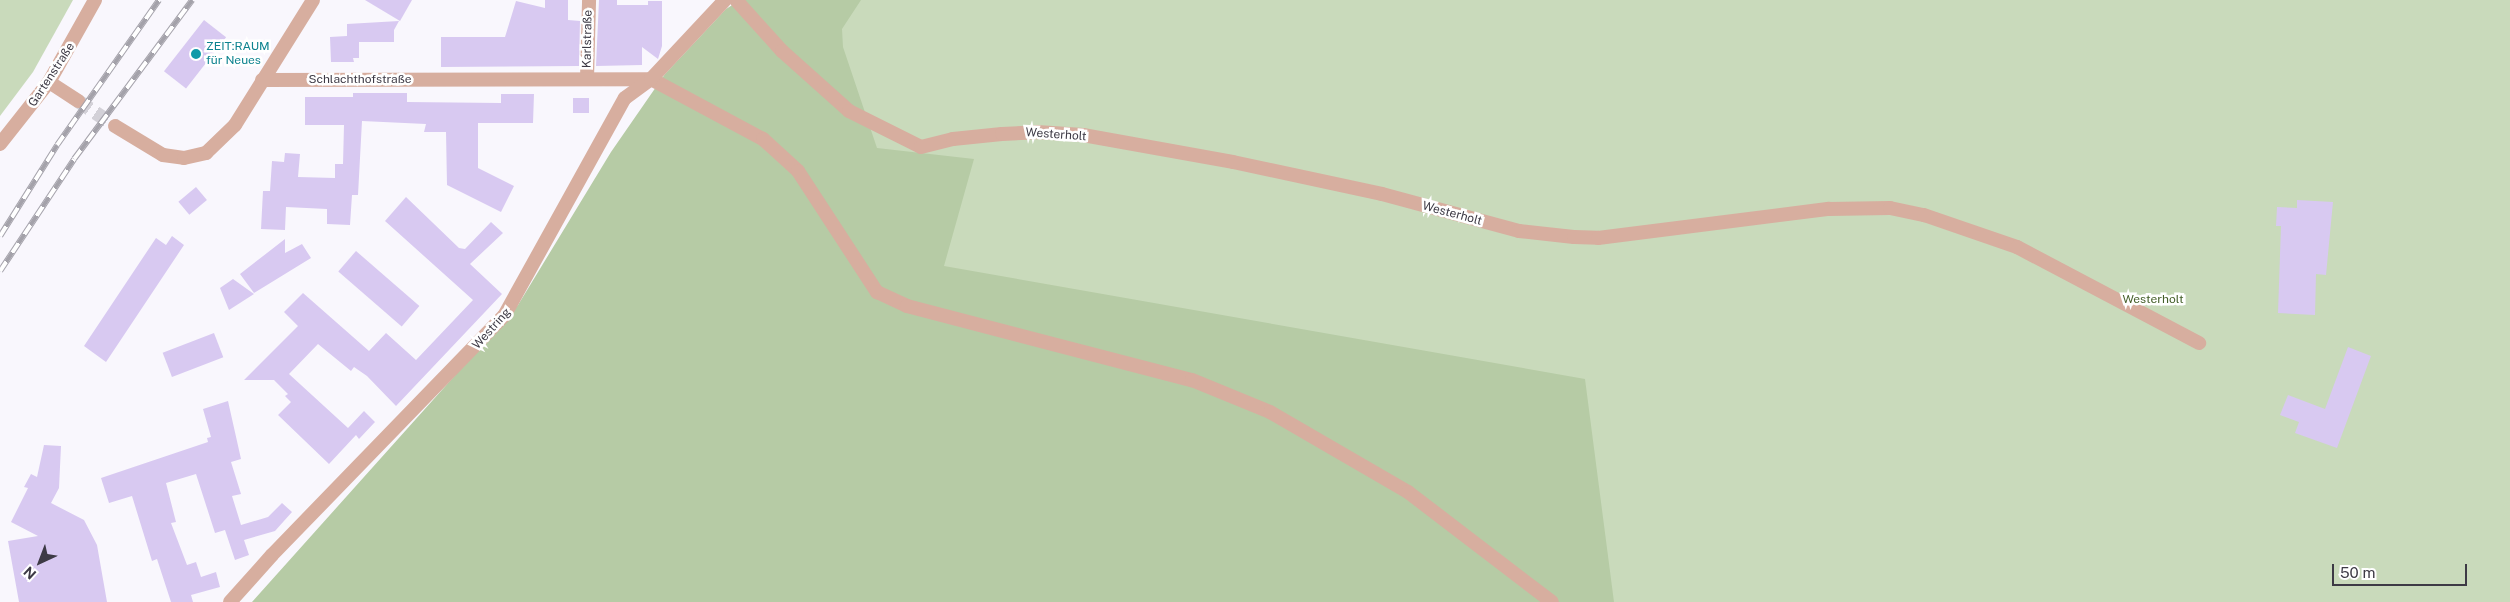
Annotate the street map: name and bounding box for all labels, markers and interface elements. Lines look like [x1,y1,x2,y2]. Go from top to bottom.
street label: Karlstraße [580,10,596,68]
street label: Gartenstraße [26,40,78,110]
place label: ZEIT:RAUM für Neues [206,40,270,68]
marker: ZEIT:RAUM für Neues [190,48,202,60]
street label: Schlachthofstraße [308,73,412,87]
street label: Westerholt [1025,126,1087,144]
street label: Westerholt [1421,199,1483,229]
park label: Westerholt [2122,293,2184,307]
street label: Westring [470,305,514,353]
north arrow [15,537,65,587]
scale bar [2335,554,2470,586]
text: N [20,563,39,583]
text: 50 m [2340,564,2375,581]

